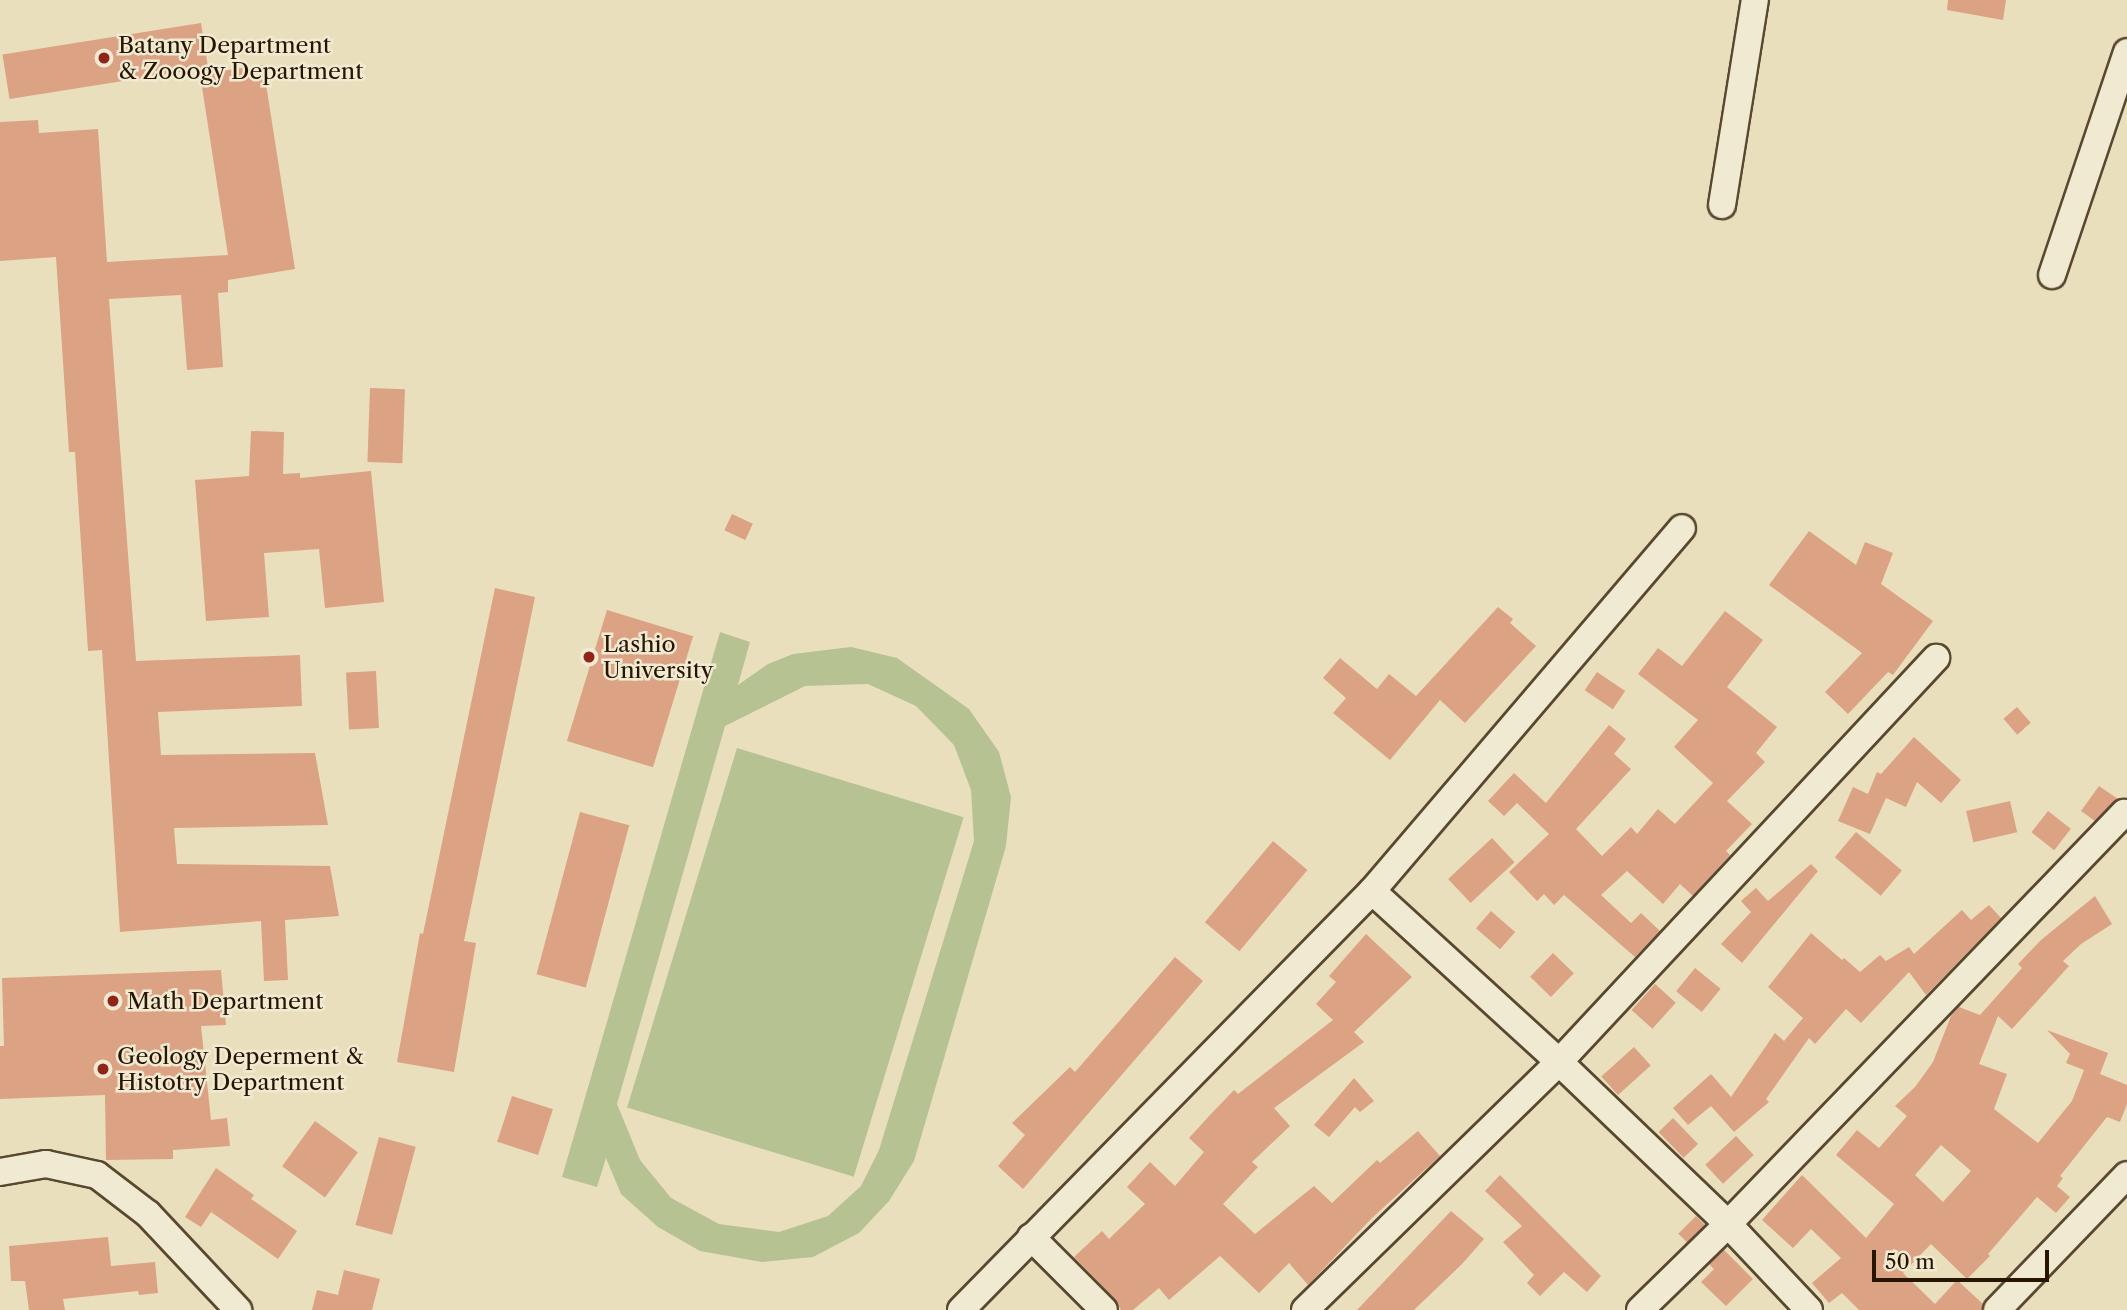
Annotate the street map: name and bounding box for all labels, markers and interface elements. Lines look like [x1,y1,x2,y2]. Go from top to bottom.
place label: Batany Department & Zooogy Department [118,31,364,85]
marker: Batany Department & Zooogy Department [96,50,112,66]
place label: Lashio University [603,630,714,684]
marker: Lashio University [581,649,597,665]
place label: Math Department [127,987,323,1015]
marker: Math Department [105,993,121,1009]
place label: Geology Deperment & Histotry Department [117,1042,364,1096]
marker: Geology Deperment & Histotry Department [95,1061,111,1077]
scale bar [1875,1236,2052,1280]
text: 50 m [1885,1249,1935,1274]

